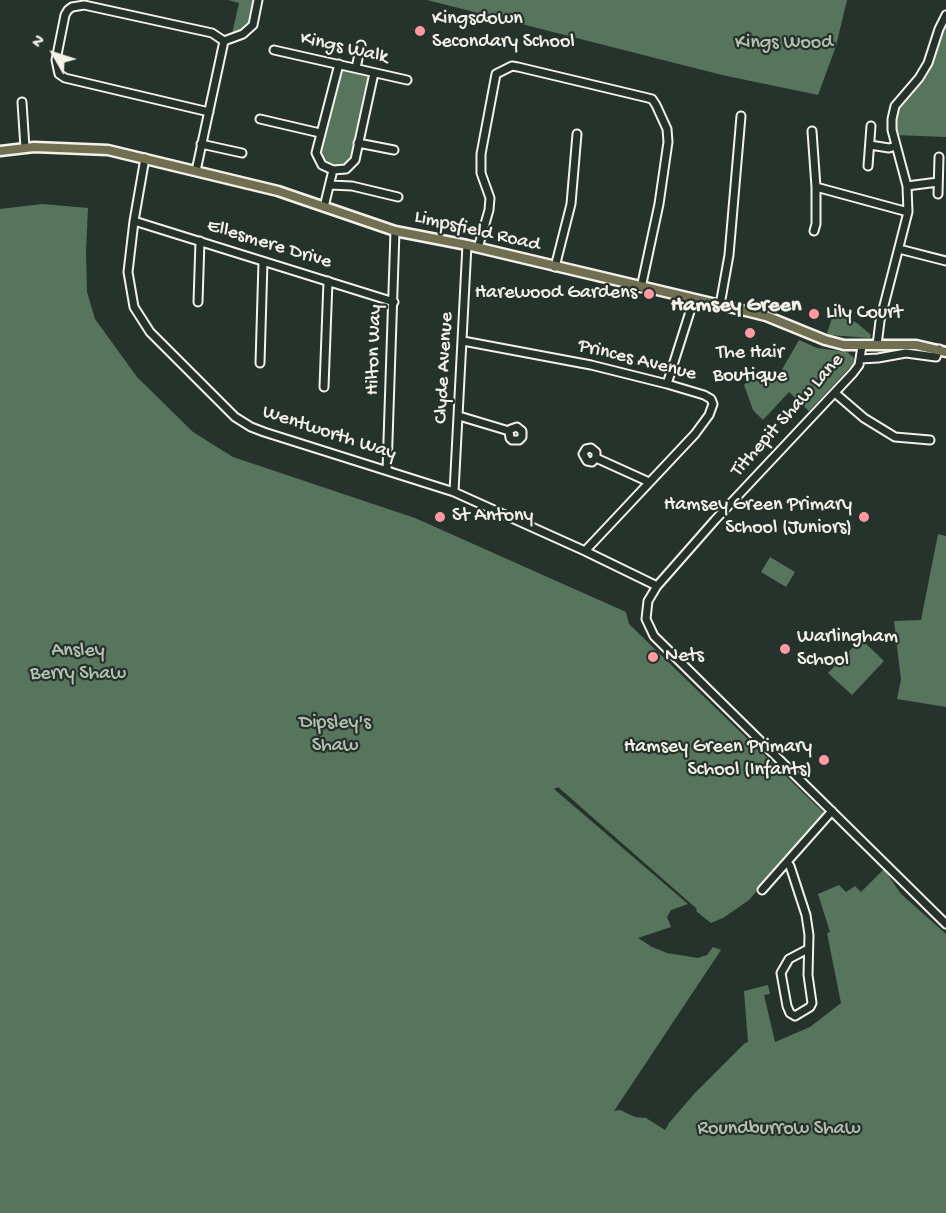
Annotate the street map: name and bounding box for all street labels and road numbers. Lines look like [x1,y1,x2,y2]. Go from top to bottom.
street label: Kings Walk [298,27,390,71]
street label: Limpsfield Road [412,206,542,258]
street label: Ellesmere Drive [204,215,334,275]
street label: Hilton Way [361,304,389,396]
street label: Clyde Avenue [430,311,460,425]
street label: Princes Avenue [575,335,699,387]
street label: Tithepit Shaw Lane [726,349,850,483]
street label: Wentworth Way [259,401,399,467]

